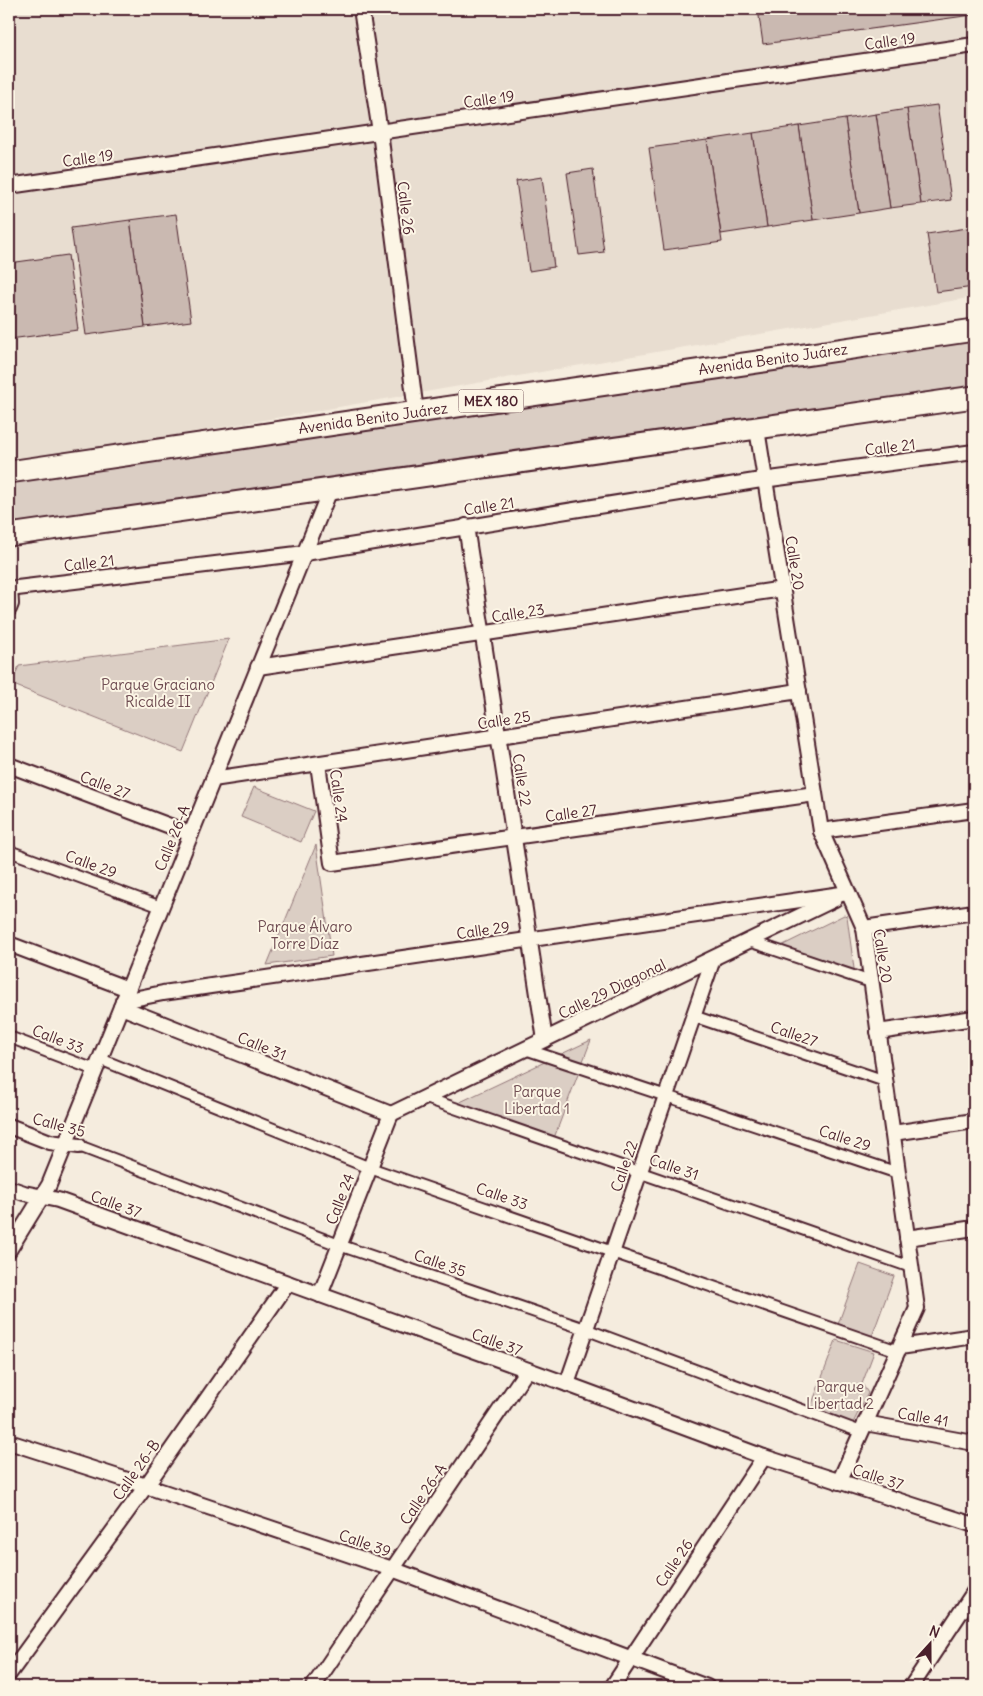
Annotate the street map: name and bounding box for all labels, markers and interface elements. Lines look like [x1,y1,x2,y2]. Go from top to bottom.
street label: Calle 19 [863,28,917,54]
street label: Calle 19 [462,86,516,112]
street label: Calle 19 [61,145,115,171]
street label: Calle 26 [393,180,419,236]
street label: Avenida Benito Juárez [697,339,849,379]
road number: MEX 180 [458,390,524,412]
street label: Avenida Benito Juárez [297,398,449,438]
street label: Calle 21 [864,434,916,460]
street label: Calle 21 [462,493,516,519]
street label: Calle 20 [781,534,809,592]
street label: Calle 21 [63,550,115,576]
street label: Calle 23 [490,599,546,627]
park label: Parque Graciano Ricalde II [101,675,215,711]
street label: Calle 25 [476,706,532,734]
street label: Calle 22 [508,752,536,808]
street label: Calle 27 [77,767,133,803]
street label: Calle 24 [326,768,352,824]
street label: Calle 27 [544,800,598,826]
street label: Calle 26-A [150,802,194,874]
street label: Calle 29 [63,846,119,882]
park label: Parque Álvaro Torre Díaz [258,917,352,953]
street label: Calle 29 [455,917,511,943]
street label: Calle 20 [869,927,897,985]
street label: Calle 29 Diagonal [555,955,669,1023]
street label: Calle27 [768,1017,820,1051]
street label: Calle 33 [30,1021,86,1057]
street label: Calle 31 [235,1028,289,1064]
park label: Parque Libertad 1 [504,1082,570,1118]
street label: Calle 35 [31,1109,87,1141]
street label: Calle 29 [817,1121,873,1155]
street label: Calle 22 [606,1138,642,1194]
street label: Calle 31 [647,1150,701,1184]
street label: Calle 24 [322,1170,359,1227]
street label: Calle 33 [474,1178,530,1214]
street label: Calle 37 [88,1186,144,1222]
street label: Calle 35 [411,1245,469,1281]
street label: Calle 37 [469,1324,525,1360]
park label: Parque Libertad 2 [806,1377,874,1413]
street label: Calle 41 [896,1403,950,1431]
street label: Calle 26-B [108,1436,164,1504]
street label: Calle 26-A [396,1460,451,1528]
street label: Calle 37 [850,1460,906,1494]
street label: Calle 39 [336,1525,394,1561]
street label: Calle 26 [651,1535,697,1591]
north arrow [906,1618,956,1668]
text: N [927,1622,942,1642]

